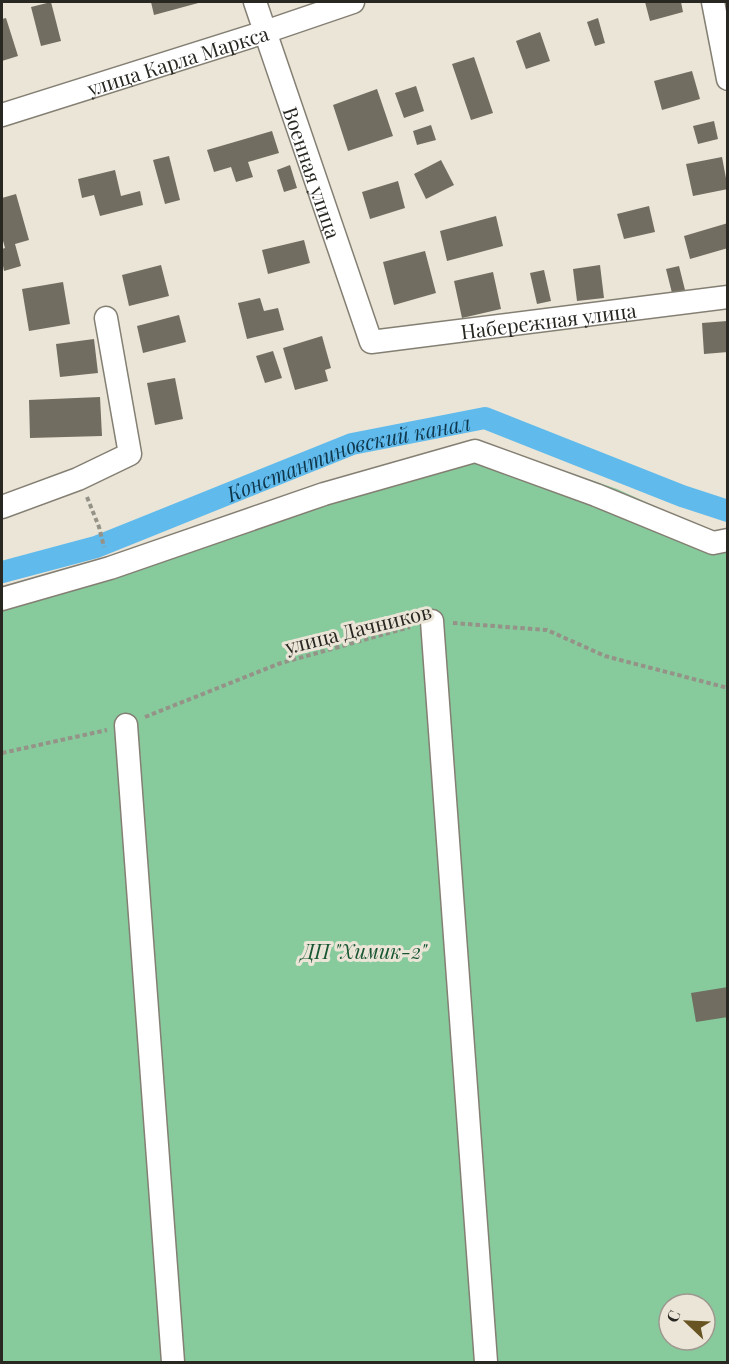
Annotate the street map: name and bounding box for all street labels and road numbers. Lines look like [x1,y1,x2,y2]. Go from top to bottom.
street label: улица Карла Маркса [82,18,272,101]
street label: Военная улица [278,103,348,242]
street label: Набережная улица [459,295,638,344]
street label: улица Дачников [281,597,434,659]

